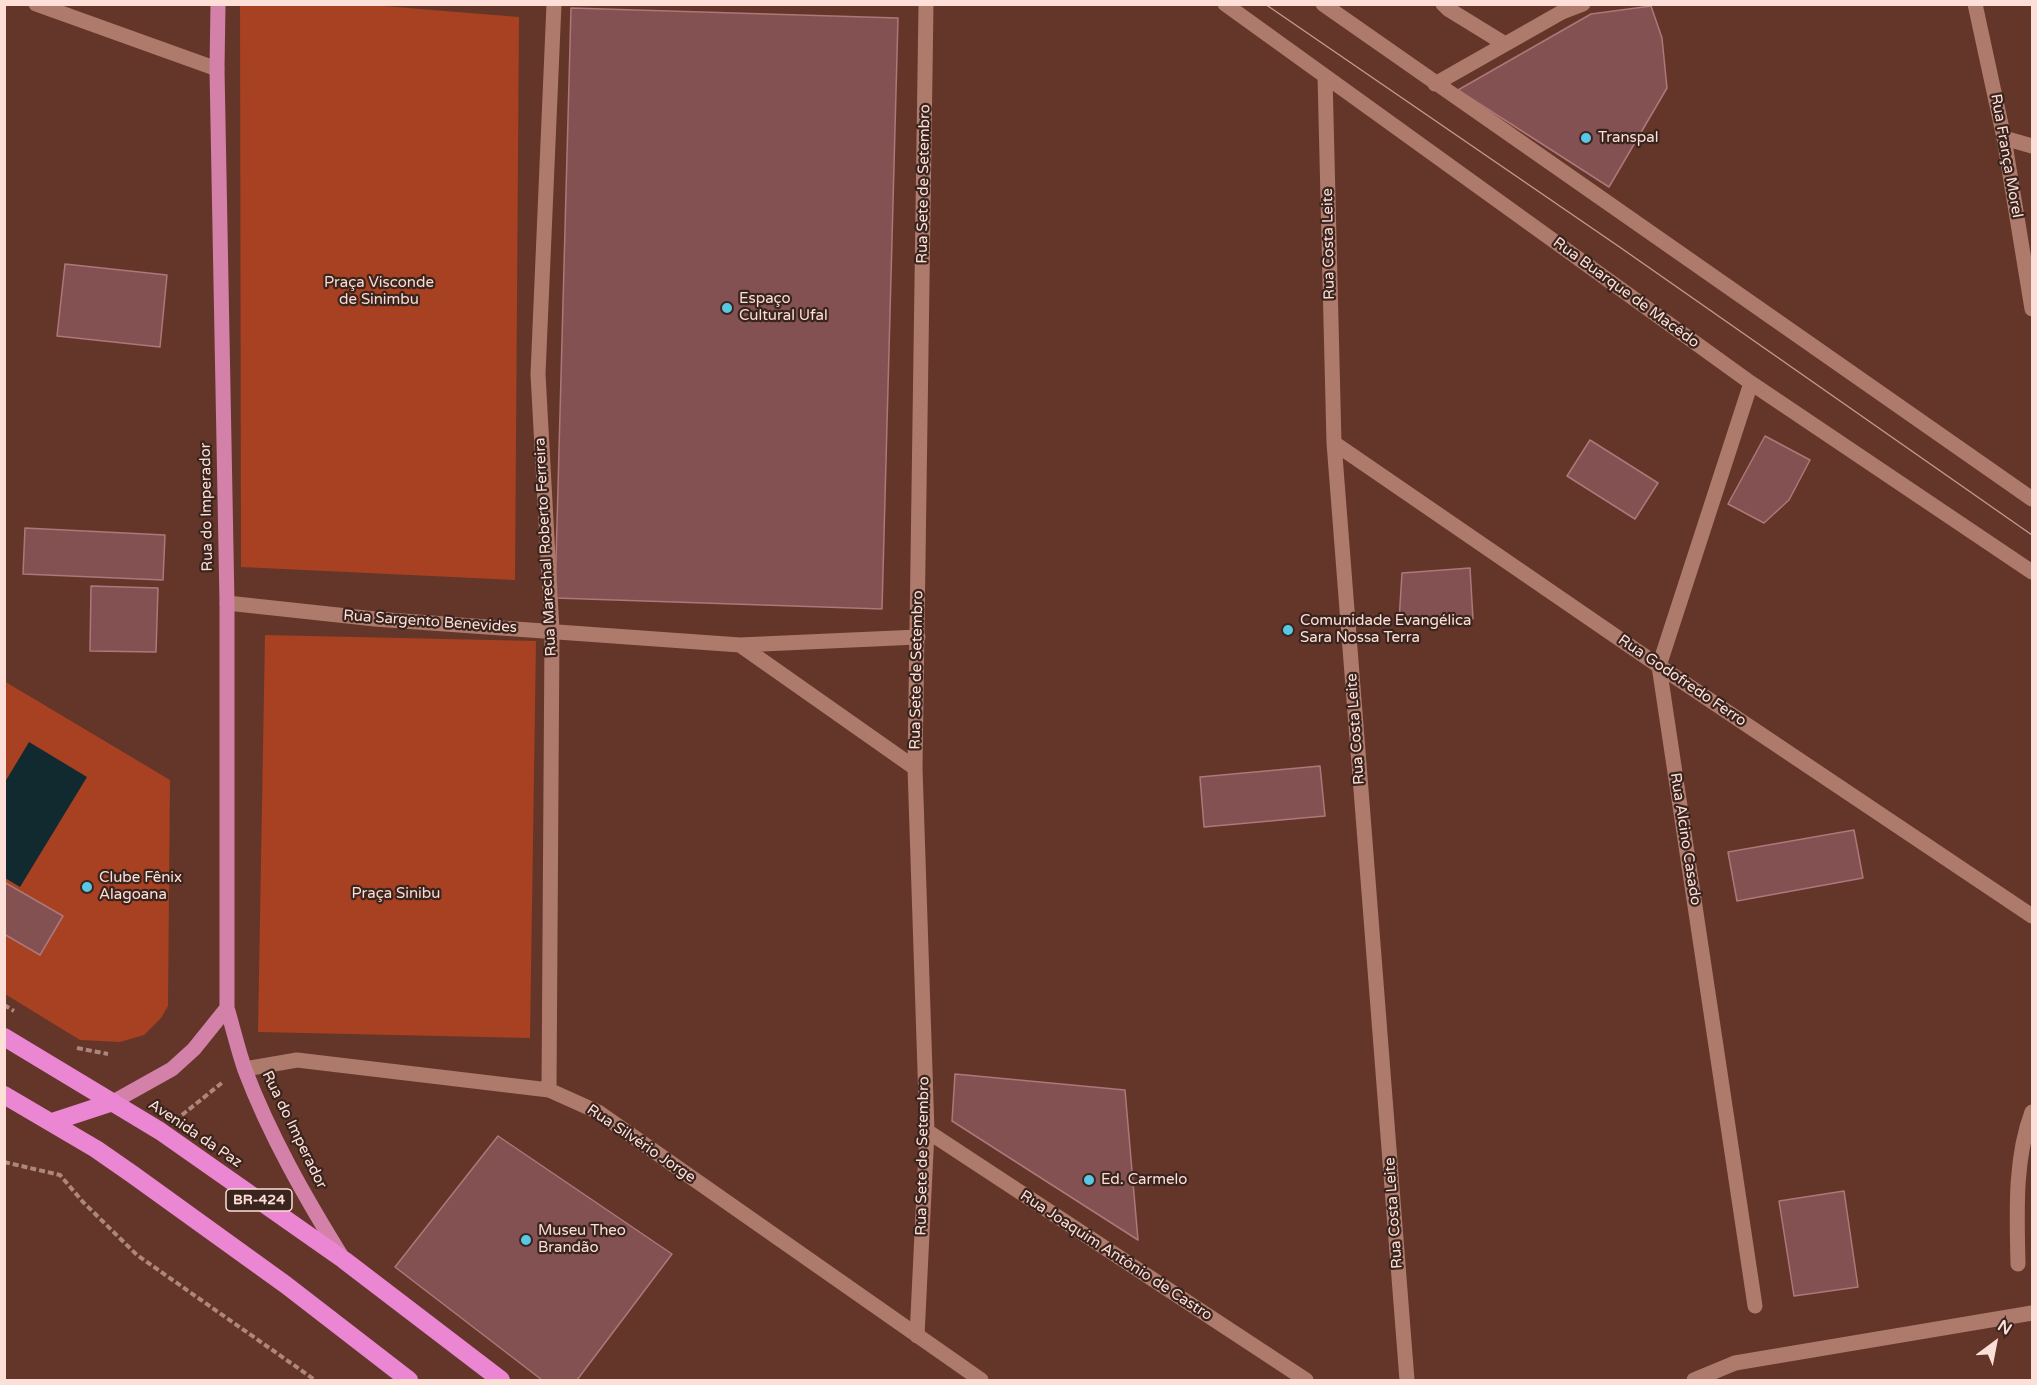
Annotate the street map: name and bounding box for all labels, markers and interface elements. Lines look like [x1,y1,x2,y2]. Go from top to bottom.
street label: Rua França Morel [1986,93,2026,219]
street label: Rua Sete de Setembro [914,104,934,264]
place label: Transpal [1598,129,1658,147]
marker: Transpal [1579,131,1593,145]
street label: Rua Costa Leite [1319,188,1339,300]
street label: Rua Buarque de Macêdo [1549,234,1703,352]
park label: Praça Visconde de Sinimbu [324,274,434,309]
place label: Espaço Cultural Ufal [739,290,828,325]
marker: Espaço Cultural Ufal [720,301,734,315]
street label: Rua Marechal Roberto Ferreira [531,437,561,657]
street label: Rua do Imperador [197,442,217,572]
street label: Rua Sete de Setembro [907,590,927,750]
street label: Rua Sargento Benevides [343,607,517,637]
place label: Comunidade Evangélica Sara Nossa Terra [1300,612,1471,647]
marker: Comunidade Evangélica Sara Nossa Terra [1281,623,1295,637]
street label: Rua Godofredo Ferro [1614,631,1750,731]
street label: Rua Costa Leite [1343,673,1369,785]
street label: Rua Alcino Casado [1666,771,1704,907]
place label: Clube Fênix Alagoana [99,869,182,904]
marker: Clube Fênix Alagoana [80,880,94,894]
park label: Praça Sinibu [352,885,440,903]
street label: Rua do Imperador [258,1068,330,1192]
street label: Rua Sete de Setembro [913,1076,933,1236]
street label: Avenida da Paz [145,1096,245,1172]
street label: Rua Silvério Jorge [583,1101,699,1187]
street label: Rua Costa Leite [1381,1157,1407,1269]
place label: Ed. Carmelo [1101,1171,1187,1189]
marker: Ed. Carmelo [1082,1173,1096,1187]
street label: Rua Joaquim Antônio de Castro [1016,1187,1216,1325]
road number: BR-424 [226,1189,292,1211]
place label: Museu Theo Brandão [538,1222,626,1257]
marker: Museu Theo Brandão [519,1233,533,1247]
north arrow [1965,1313,2025,1373]
text: N [1994,1316,2015,1340]

